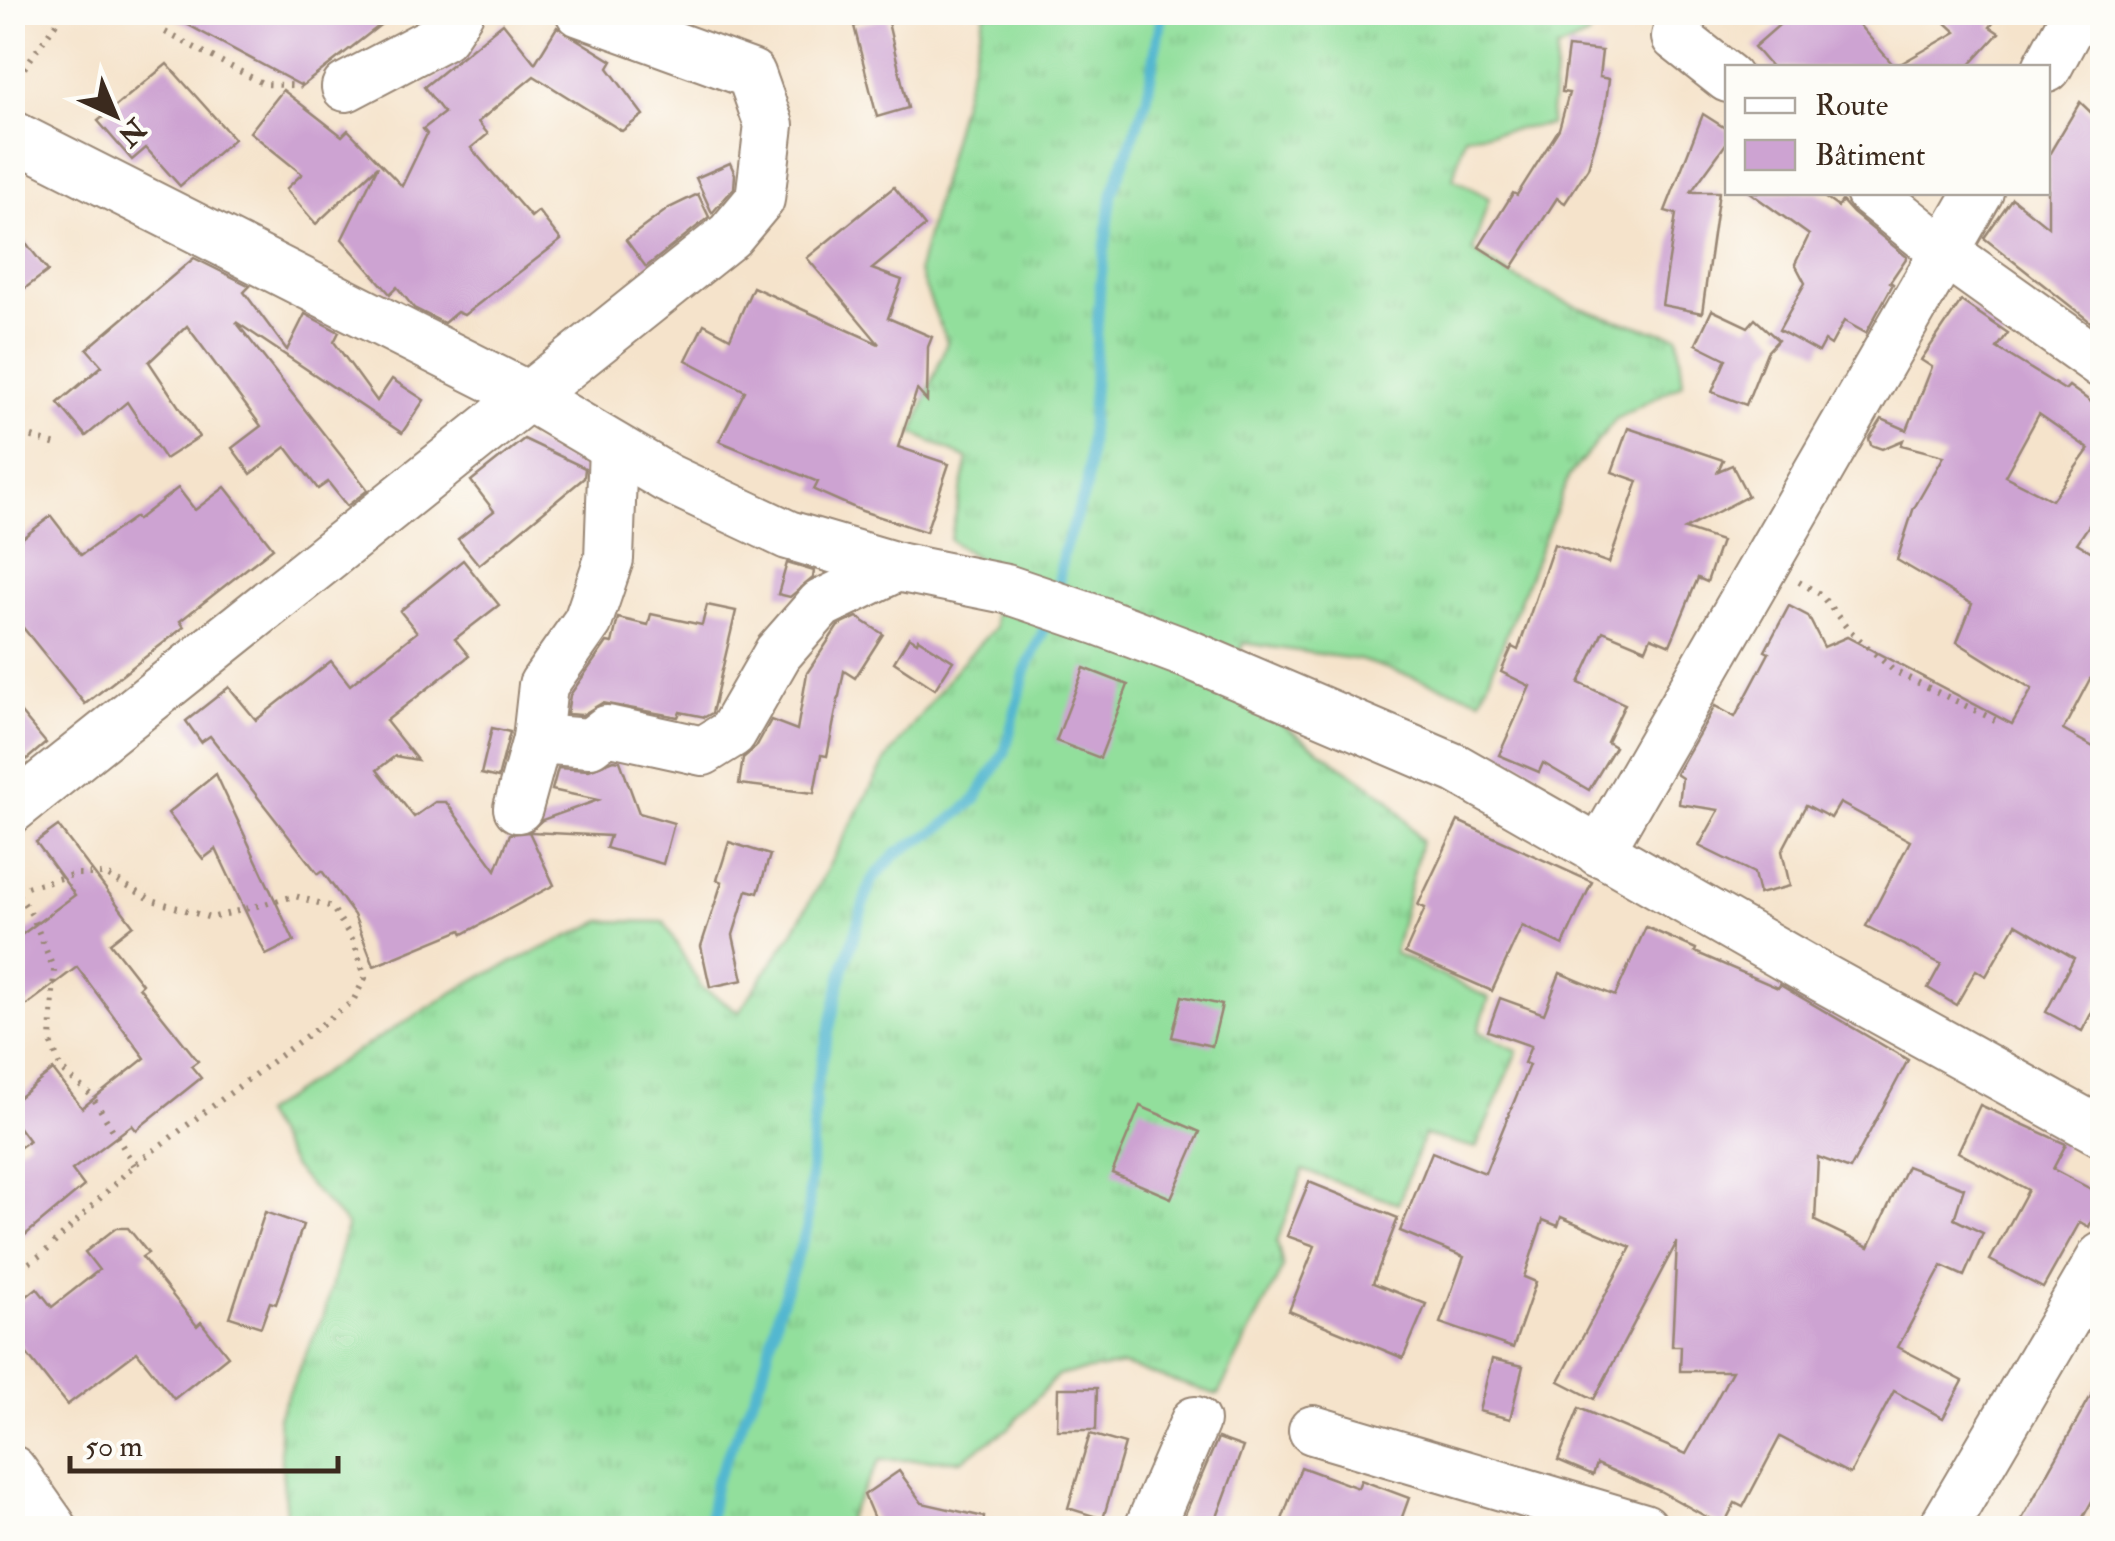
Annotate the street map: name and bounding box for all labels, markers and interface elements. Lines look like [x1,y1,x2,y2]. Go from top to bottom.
north arrow [65,65,165,165]
legend [1725,65,2050,195]
text: Route [1815,87,1888,124]
text: N [109,110,153,154]
text: Bâtiment [1815,137,1926,174]
scale bar [70,1411,338,1473]
text: 50 m [85,1428,143,1465]

